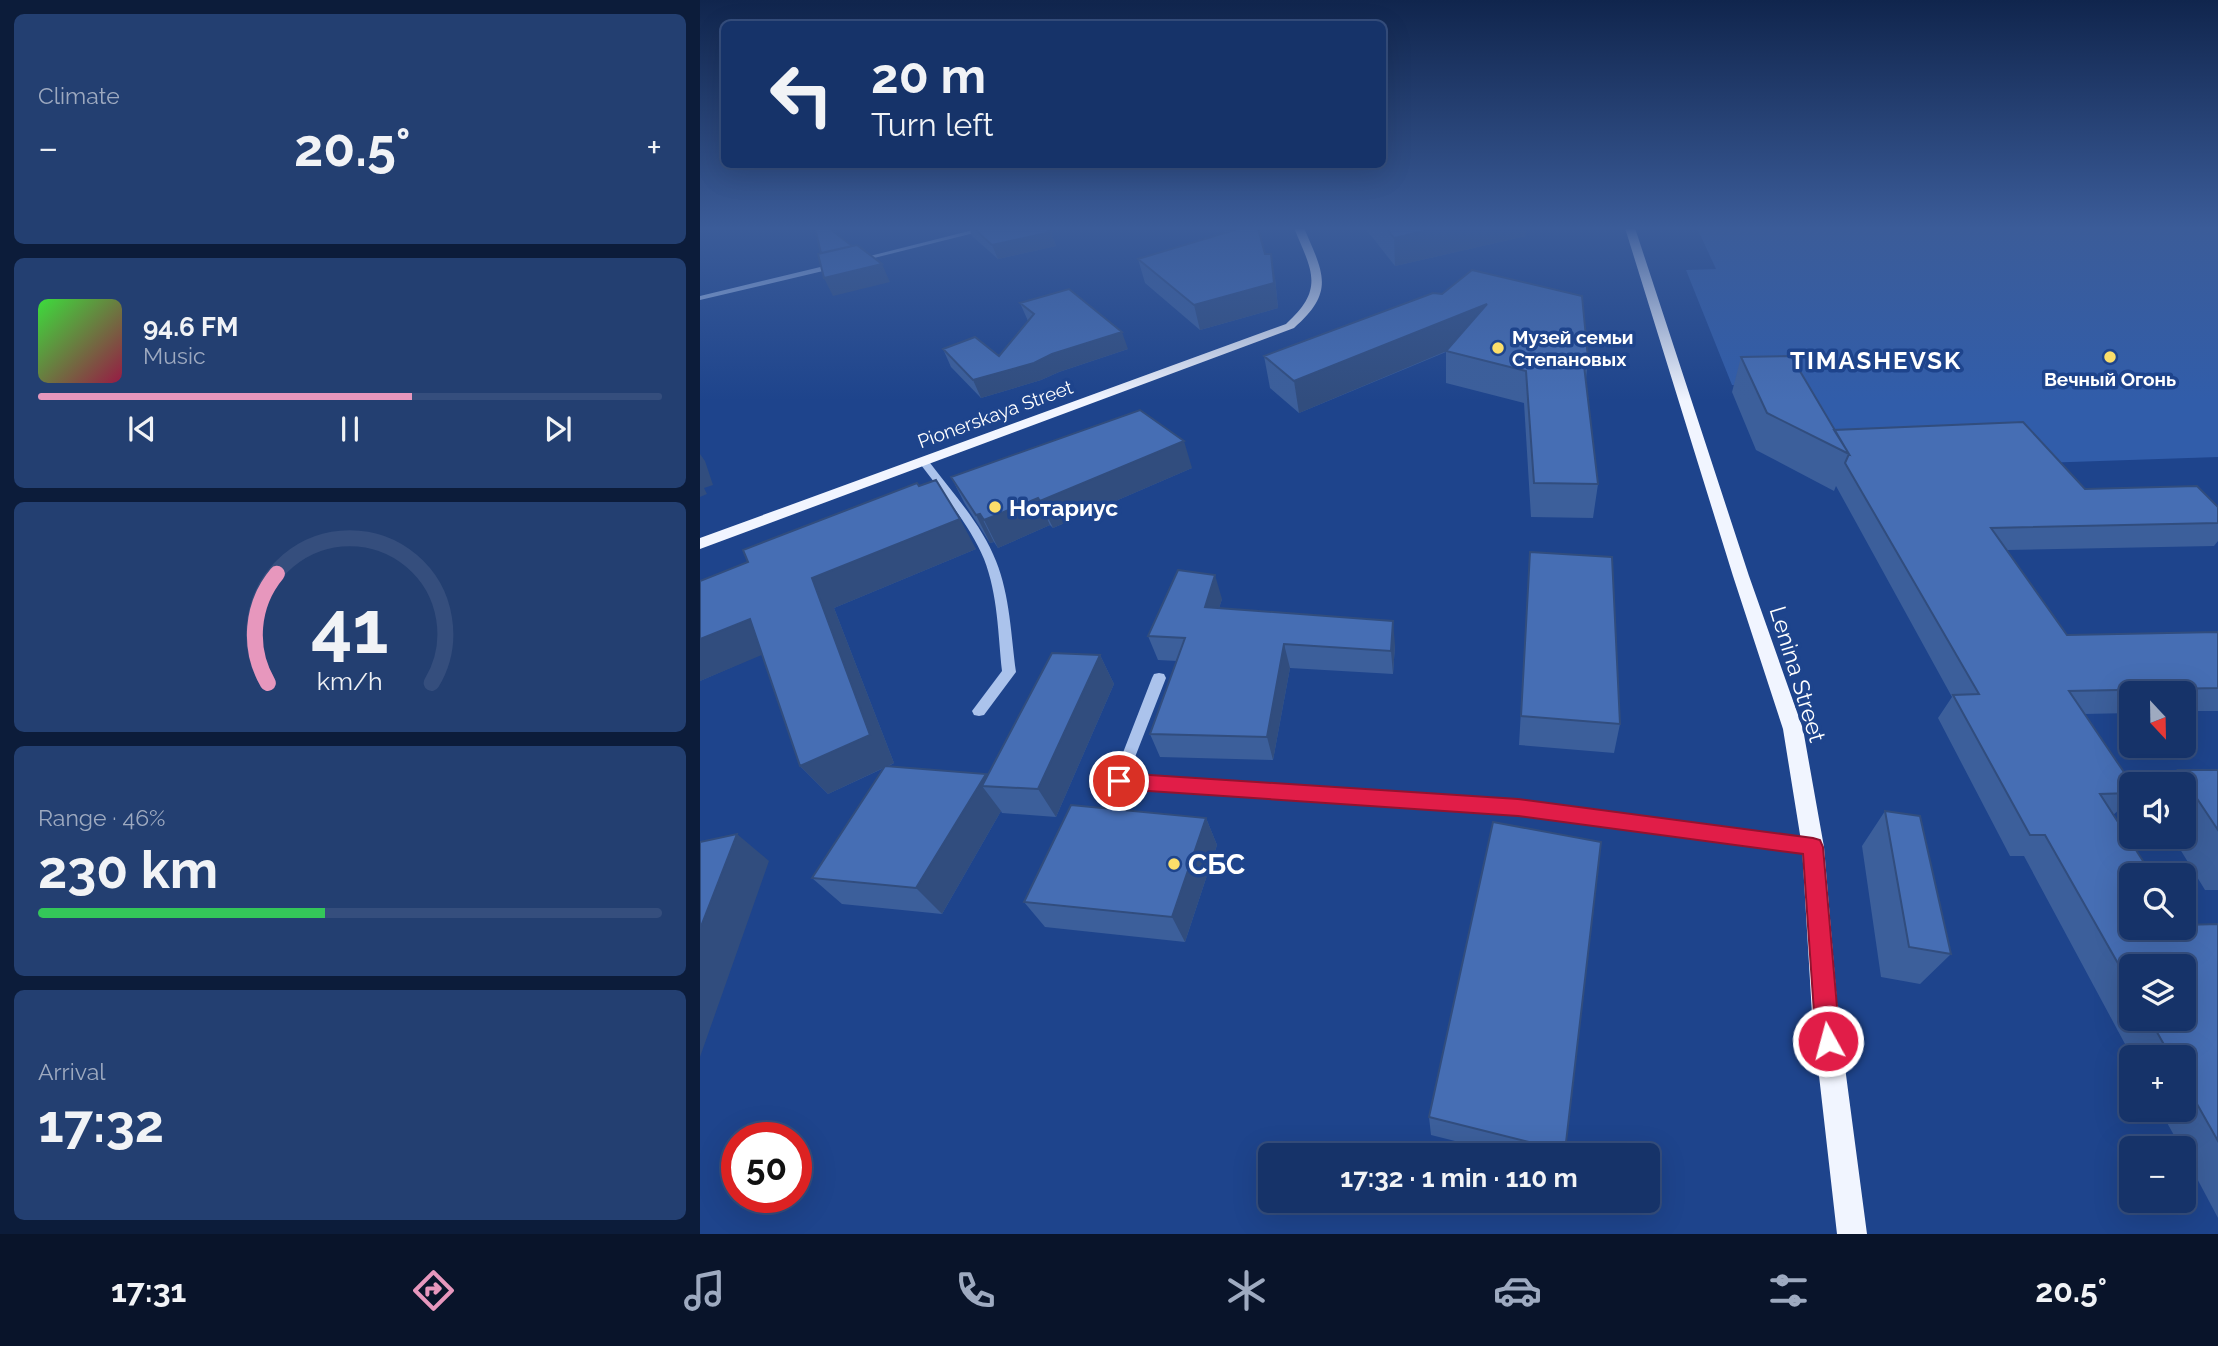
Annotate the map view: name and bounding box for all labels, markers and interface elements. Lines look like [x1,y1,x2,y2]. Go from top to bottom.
text: 20 m [871,47,986,104]
icon: left [756,49,847,140]
text: Climate [38,82,120,109]
text: Turn left [871,106,993,143]
text: 20.5° [294,117,411,178]
text: − [38,125,58,170]
text: + [646,125,662,170]
text: 94.6 FM [143,312,238,342]
place label: Музей семьи Степановых [1512,326,1634,370]
marker: Музей семьи Степановых [1490,340,1506,356]
text: Music [143,342,206,369]
district label: TIMASHEVSK [1790,346,1962,375]
marker: Вечный Огонь [2102,349,2118,365]
place label: Вечный Огонь [2044,368,2176,390]
street label: Pionerskaya Street [914,376,1076,452]
icon: previous [123,410,161,448]
icon: pause [331,410,369,448]
icon: next [539,410,577,448]
place label: Нотариус [1009,494,1118,521]
marker: Нотариус [987,499,1003,515]
text: 41 [311,585,389,670]
street label: Lenina Street [1765,603,1832,745]
text: km/h [317,666,383,696]
north arrow [2119,681,2196,758]
map controls [2119,681,2196,1213]
pin [1089,751,1149,811]
icon: arrive [1100,762,1138,800]
button: sound [2119,772,2196,849]
text: Range · 46% [38,804,165,831]
text: 230 km [38,839,218,900]
place label: СБС [1188,848,1245,881]
marker: СБС [1166,856,1182,872]
button: search [2119,863,2196,940]
button: layers [2119,954,2196,1031]
position arrow [1791,1004,1865,1078]
button: + [2119,1045,2196,1122]
text: Arrival [38,1058,105,1085]
text: 17:32 [38,1093,164,1154]
speed limit sign: 50 [721,1122,812,1213]
button: − [2119,1136,2196,1213]
text: 17:32 · 1 min · 110 m [1340,1163,1578,1193]
icon: directions [409,1266,458,1315]
icon: music [680,1266,729,1315]
icon: phone [951,1266,1000,1315]
icon: climate [1222,1266,1271,1315]
icon: car [1493,1266,1542,1315]
icon: filters [1764,1266,1813,1315]
text: 17:31 [111,1272,186,1309]
text: 20.5° [2035,1272,2107,1309]

